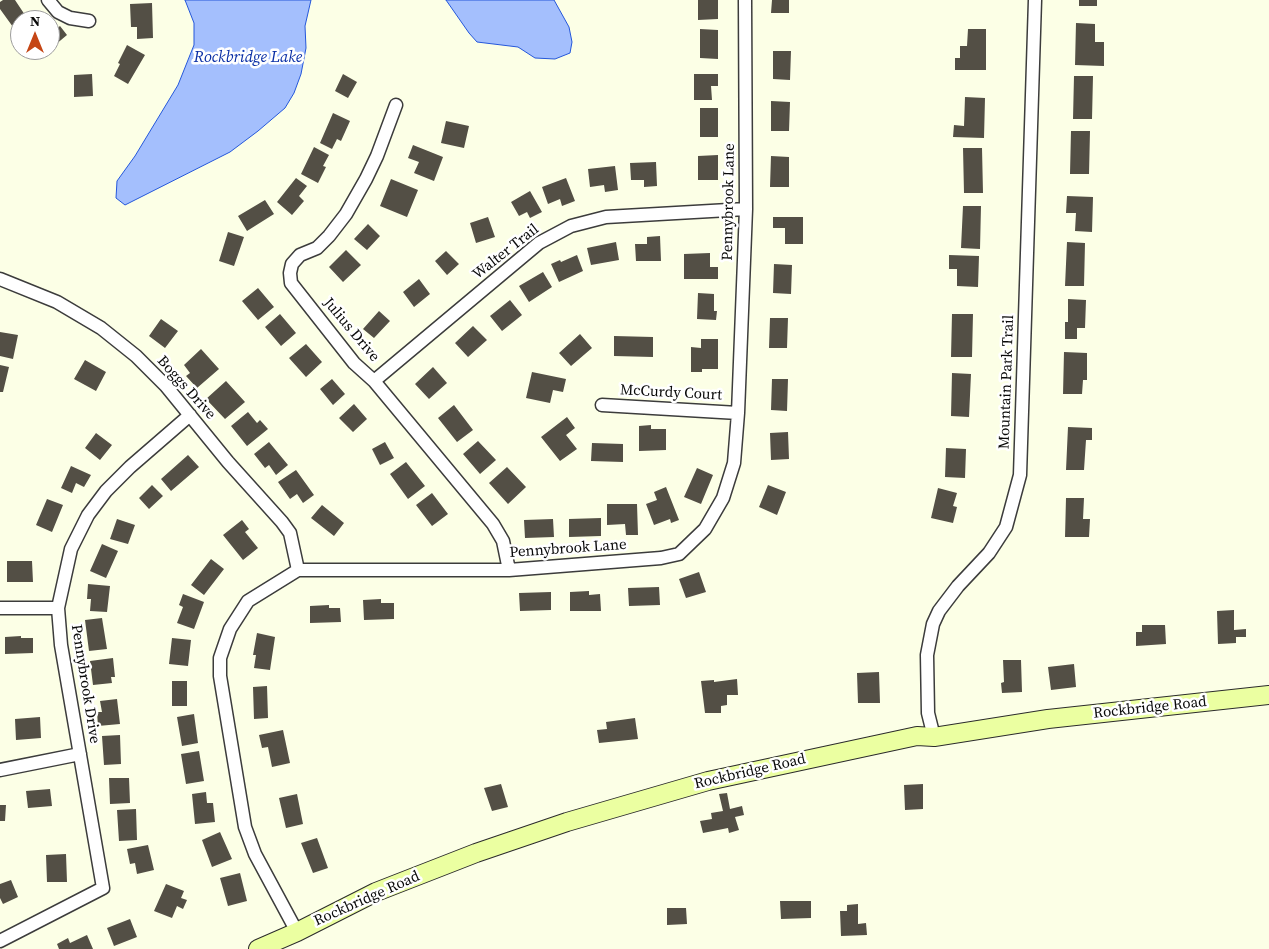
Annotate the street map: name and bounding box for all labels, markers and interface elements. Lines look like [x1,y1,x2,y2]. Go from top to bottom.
north arrow [10,10,60,60]
text: N [30,11,40,31]
water label: Rockbridge Lake [194,48,302,68]
street label: Pennybrook Lane [719,143,739,261]
street label: Walter Trail [469,221,543,283]
street label: Julius Drive [319,294,383,366]
street label: Mountain Park Trail [996,315,1018,449]
street label: Boggs Drive [153,353,219,423]
street label: McCurdy Court [620,381,722,405]
street label: Pennybrook Lane [509,536,627,562]
street label: Pennybrook Drive [67,623,103,745]
street label: Rockbridge Road [1092,693,1208,723]
street label: Rockbridge Road [693,750,807,794]
street label: Rockbridge Road [311,868,423,930]

